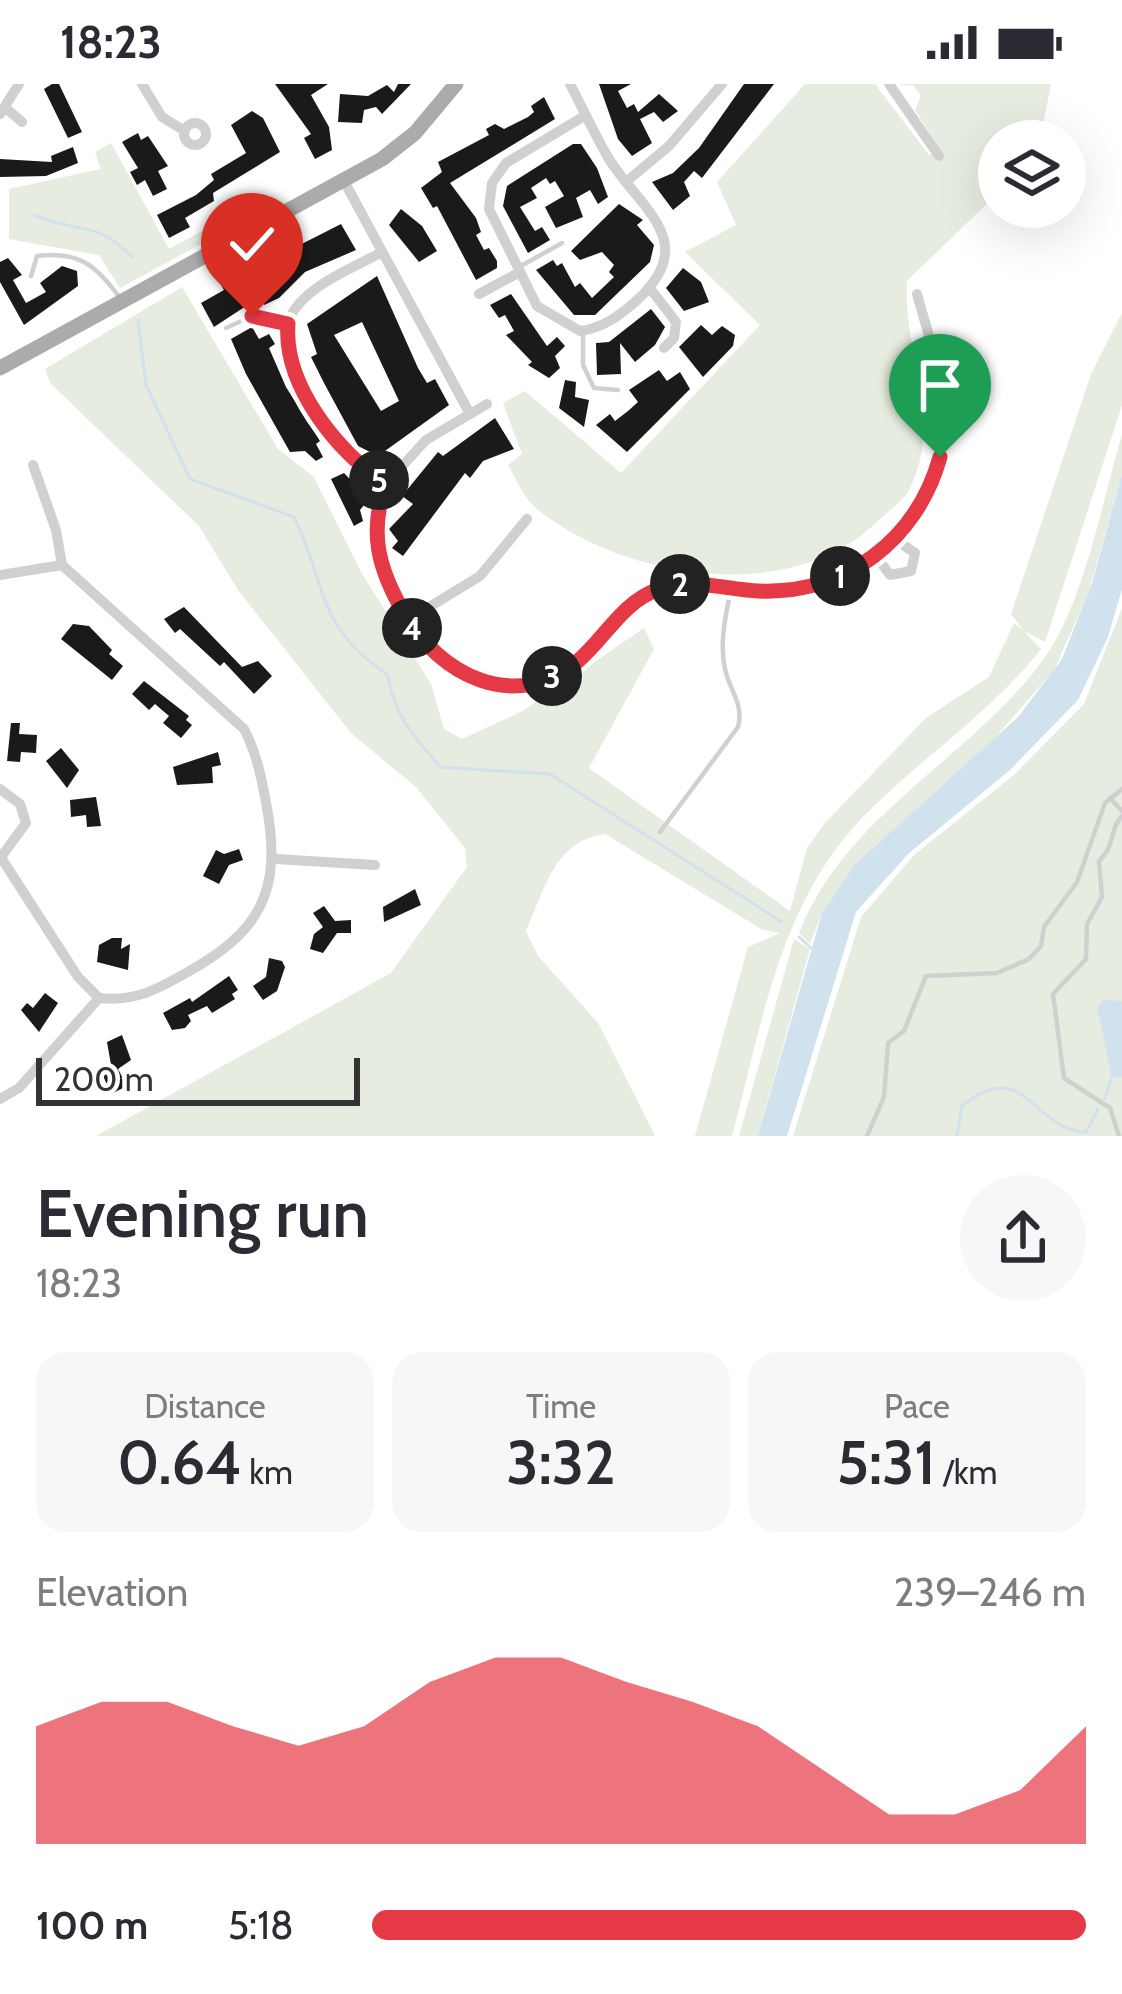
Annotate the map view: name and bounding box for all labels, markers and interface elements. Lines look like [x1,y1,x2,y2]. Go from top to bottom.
text: 18:23 [60,15,162,69]
map controls [978,120,1086,228]
button: layers [978,120,1086,228]
pin [201,193,303,316]
icon: check [219,211,285,277]
pin [889,334,991,457]
icon: arrive [907,352,973,418]
pin: 5 [349,450,409,510]
text: 5 [370,460,388,500]
pin: 1 [810,546,870,606]
pin: 2 [650,554,710,614]
text: 1 [834,556,846,596]
text: 2 [671,564,689,604]
pin: 4 [382,598,442,658]
text: 4 [402,608,422,648]
pin: 3 [522,646,582,706]
text: 3 [543,656,561,696]
scale bar [36,1052,360,1105]
text: 200 m [54,1059,154,1099]
text: Evening run [36,1173,369,1254]
button: share [960,1175,1086,1301]
text: 18:23 [36,1259,122,1307]
text: Distance [144,1386,266,1426]
text: Time [526,1386,596,1426]
text: Pace [884,1386,950,1426]
text: 0.64 [117,1426,242,1499]
text: 3:32 [506,1426,616,1499]
text: 5:31 [837,1426,936,1499]
text: km [242,1452,293,1492]
text: /km [936,1452,997,1492]
text: Elevation [36,1568,188,1616]
text: 239–246 m [894,1568,1086,1616]
text: 100 m [36,1901,148,1949]
text: 5:18 [228,1901,294,1949]

